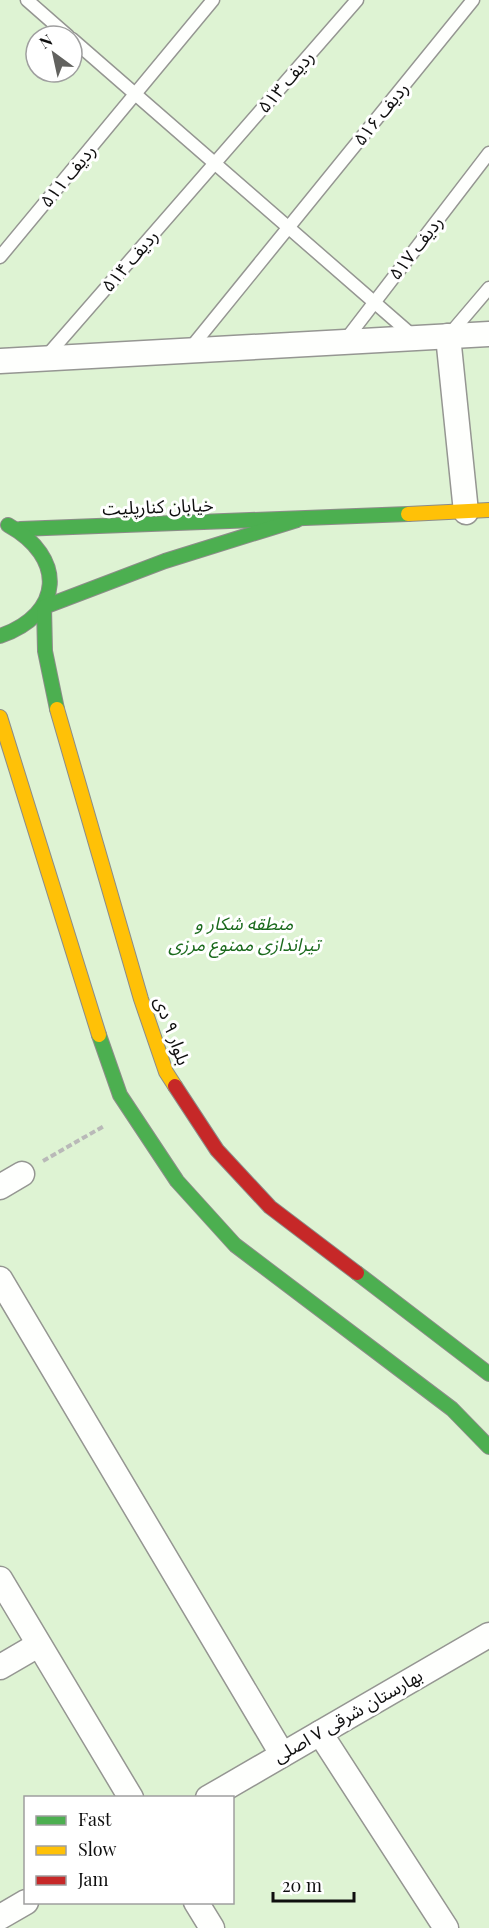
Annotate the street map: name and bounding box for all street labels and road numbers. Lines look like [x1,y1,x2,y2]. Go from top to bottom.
street label: ردیف ۵۱۳ [252,45,319,118]
street label: ردیف ۵۱۶ [347,77,413,150]
street label: ردیف ۵۱۱ [34,139,101,212]
street label: ردیف ۵۱۷ [383,210,448,284]
street label: ردیف ۵۱۴ [96,224,163,297]
street label: خیابان کنارپلیت [102,492,214,520]
street label: بلوار ۹ دی [149,993,196,1068]
street label: بهارستان شرقی ۷ اصلی [268,1663,427,1768]

